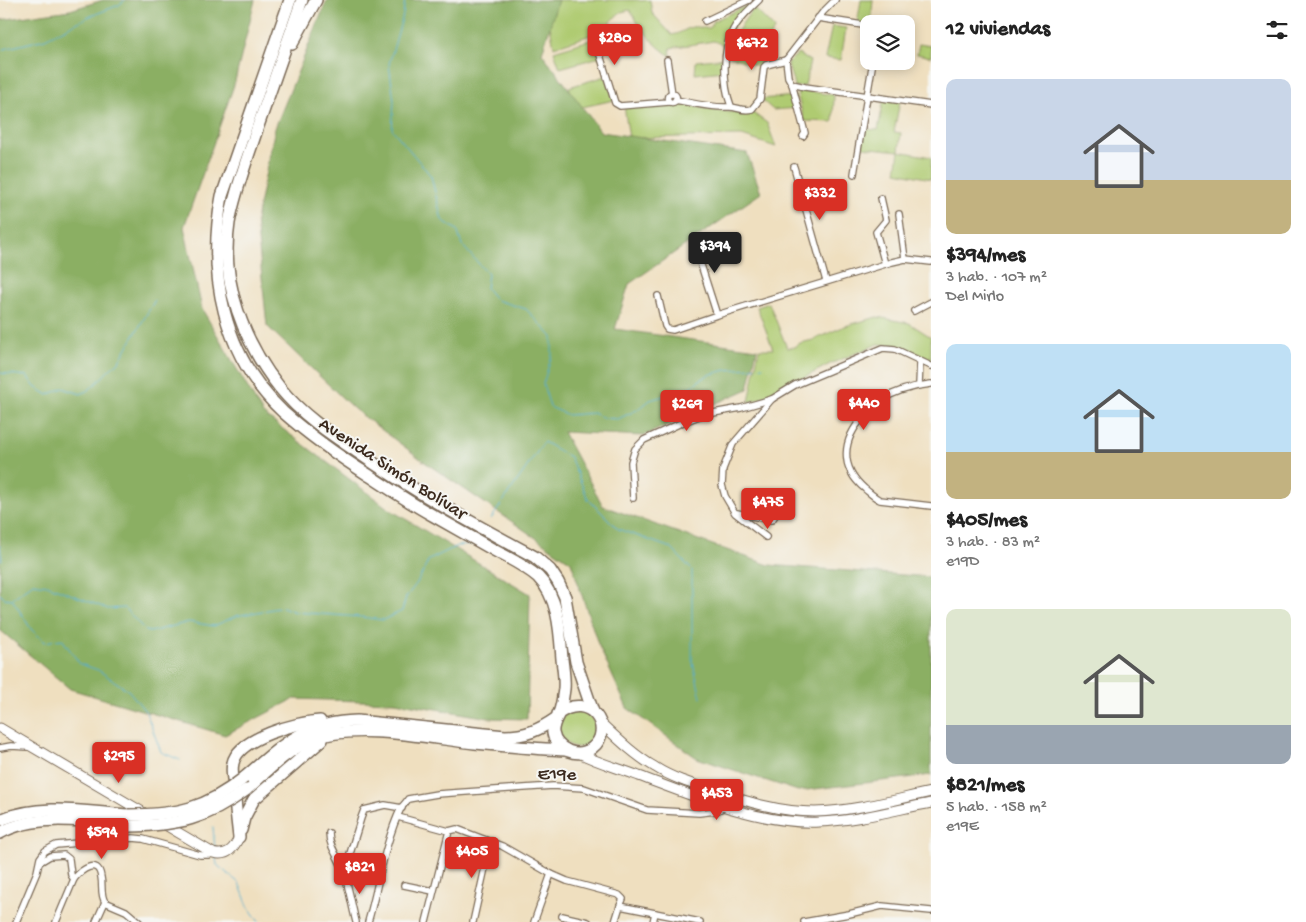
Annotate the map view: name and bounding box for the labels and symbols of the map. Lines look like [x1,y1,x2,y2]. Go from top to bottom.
pin: $280 [585,23,645,66]
pin: $672 [722,28,782,71]
pin: $332 [790,178,850,221]
pin: $394 [685,232,745,274]
pin: $440 [834,388,894,431]
pin: $269 [657,390,717,432]
street label: Avenida Simón Bolívar [314,413,472,528]
pin: $475 [738,488,798,530]
pin: $295 [89,742,149,784]
street label: E19e [537,764,577,787]
pin: $453 [687,778,747,821]
pin: $594 [72,818,132,860]
pin: $405 [442,836,502,879]
pin: $821 [330,852,390,895]

